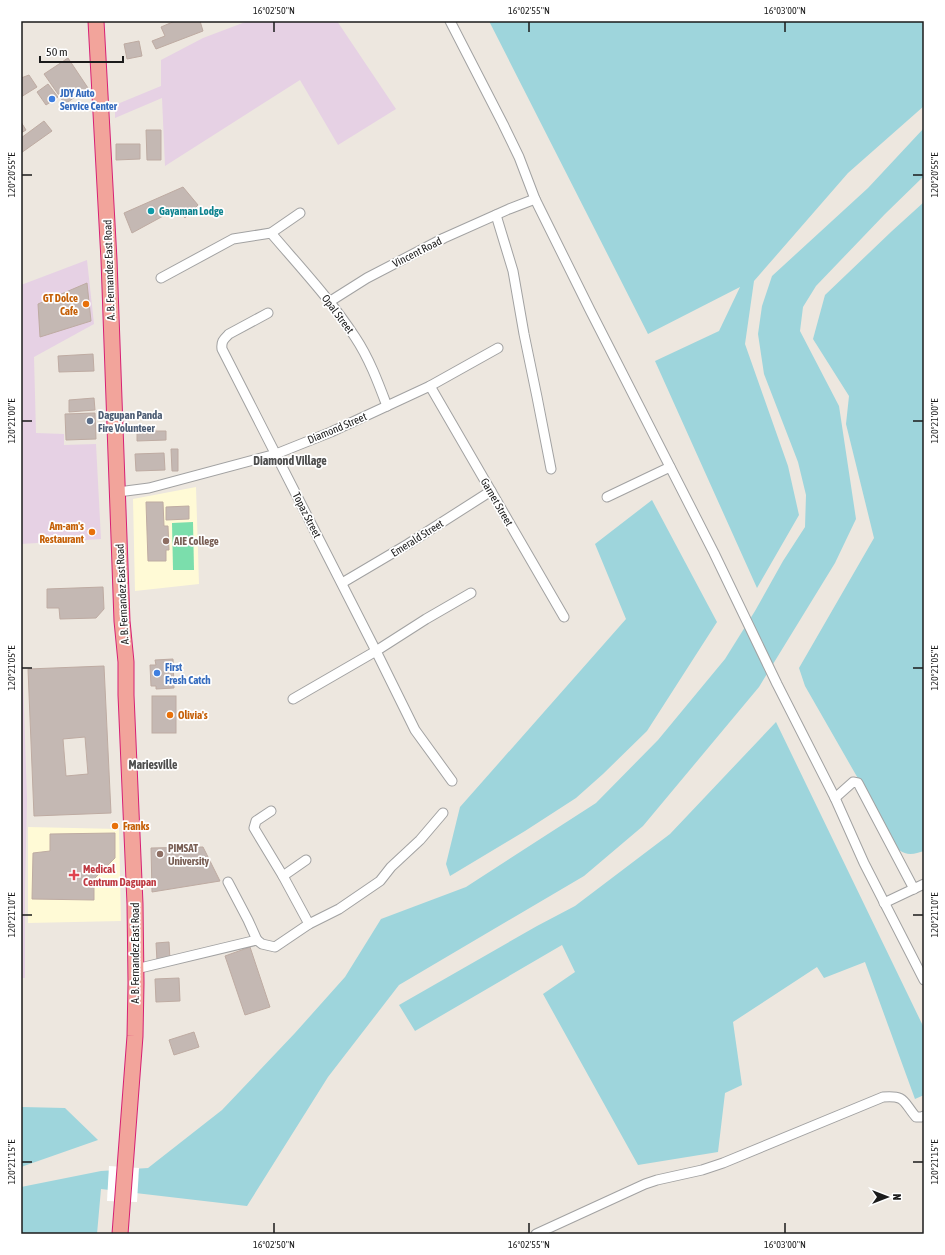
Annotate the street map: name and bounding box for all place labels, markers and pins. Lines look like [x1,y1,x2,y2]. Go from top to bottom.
place label: JDY Auto Service Center [59,87,118,112]
marker: JDY Auto Service Center [47,94,57,104]
place label: Gayaman Lodge [159,205,224,217]
marker: Gayaman Lodge [146,206,156,216]
place label: GT Dolce Cafe [43,292,78,317]
marker: GT Dolce Cafe [81,299,91,309]
place label: Dagupan Panda Fire Volunteer [98,409,162,434]
marker: Dagupan Panda Fire Volunteer [85,416,95,426]
place label: Am-am's Restaurant [39,520,85,545]
marker: Am-am's Restaurant [87,527,97,537]
place label: AIE College [173,535,219,547]
marker: AIE College [161,536,171,546]
place label: First Fresh Catch [165,661,211,686]
marker: First Fresh Catch [152,668,162,678]
place label: Olivia's [178,709,208,721]
marker: Olivia's [165,710,175,720]
place label: Franks [123,820,150,832]
marker: Franks [110,821,120,831]
place label: PIMSAT University [168,842,210,867]
marker: PIMSAT University [155,849,165,859]
place label: Medical Centrum Dagupan [83,863,156,888]
marker: Medical Centrum Dagupan [68,869,80,881]

